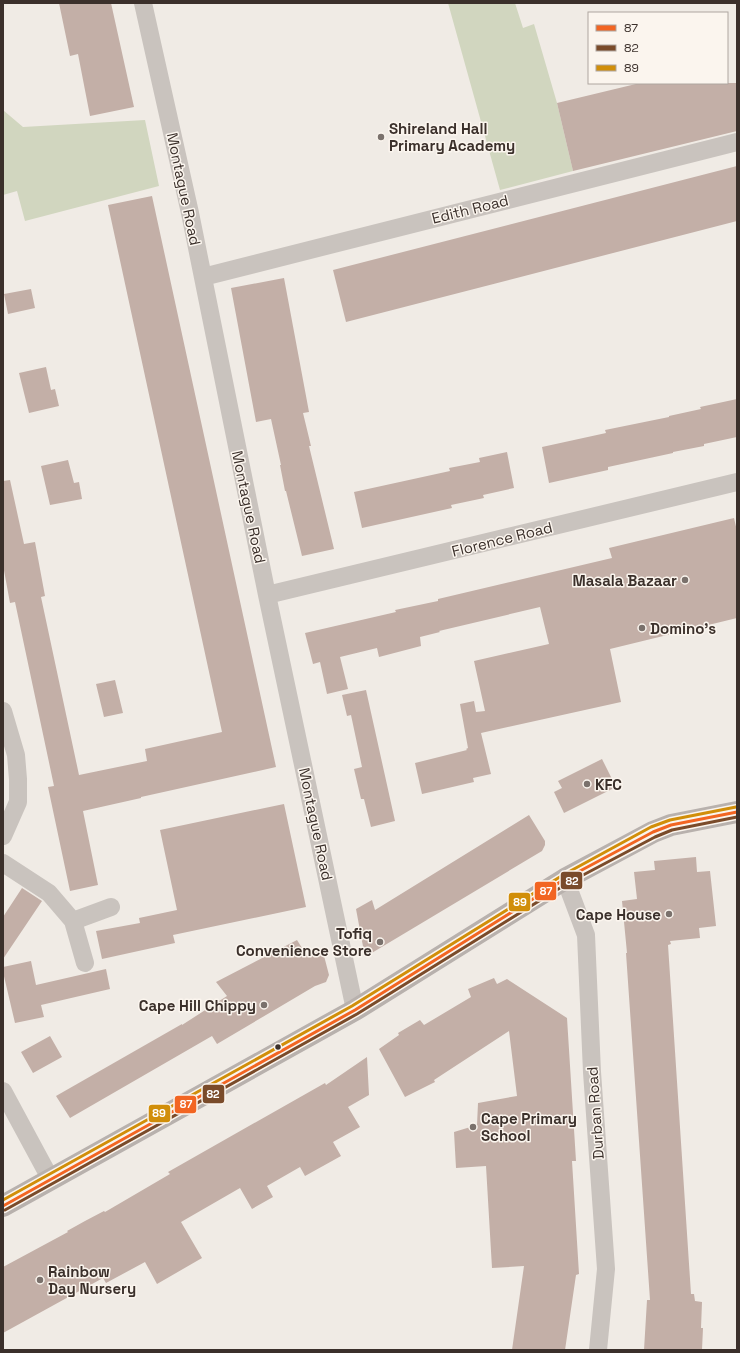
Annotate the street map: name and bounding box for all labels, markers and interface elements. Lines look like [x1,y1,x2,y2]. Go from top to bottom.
legend [588,12,728,84]
text: 87 [624,20,638,36]
text: 82 [624,40,639,56]
text: 89 [624,60,639,76]
place label: Shireland Hall Primary Academy [389,119,515,155]
street label: Montague Road [163,131,205,247]
marker: Shireland Hall Primary Academy [376,132,386,142]
street label: Edith Road [430,190,510,228]
street label: Montague Road [228,449,270,565]
street label: Florence Road [450,517,554,561]
place label: Masala Bazaar [573,571,677,590]
marker: Masala Bazaar [680,575,690,585]
place label: Domino's [650,619,716,638]
marker: Domino's [637,623,647,633]
street label: Montague Road [295,766,337,882]
place label: KFC [595,775,622,794]
marker: KFC [582,779,592,789]
line badge: 82 [560,871,583,890]
text: 82 [565,874,579,888]
line badge: 87 [534,881,557,901]
text: 87 [540,884,552,898]
line badge: 89 [508,892,531,912]
text: 89 [513,895,527,909]
place label: Cape House [576,905,661,924]
marker: Cape House [664,909,674,919]
place label: Tofiq Convenience Store [236,924,372,960]
marker: Tofiq Convenience Store [375,937,385,947]
place label: Cape Hill Chippy [139,996,256,1015]
marker: Cape Hill Chippy [259,1000,269,1010]
unlabelled marker [273,1042,283,1052]
street label: Durban Road [582,1066,608,1160]
line badge: 82 [202,1084,225,1104]
text: 82 [206,1087,220,1101]
line badge: 87 [174,1095,197,1114]
text: 87 [180,1097,192,1111]
line badge: 89 [148,1104,171,1123]
text: 89 [152,1106,166,1120]
place label: Cape Primary School [481,1109,577,1145]
marker: Cape Primary School [468,1122,478,1132]
place label: Rainbow Day Nursery [48,1262,136,1298]
marker: Rainbow Day Nursery [35,1275,45,1285]

